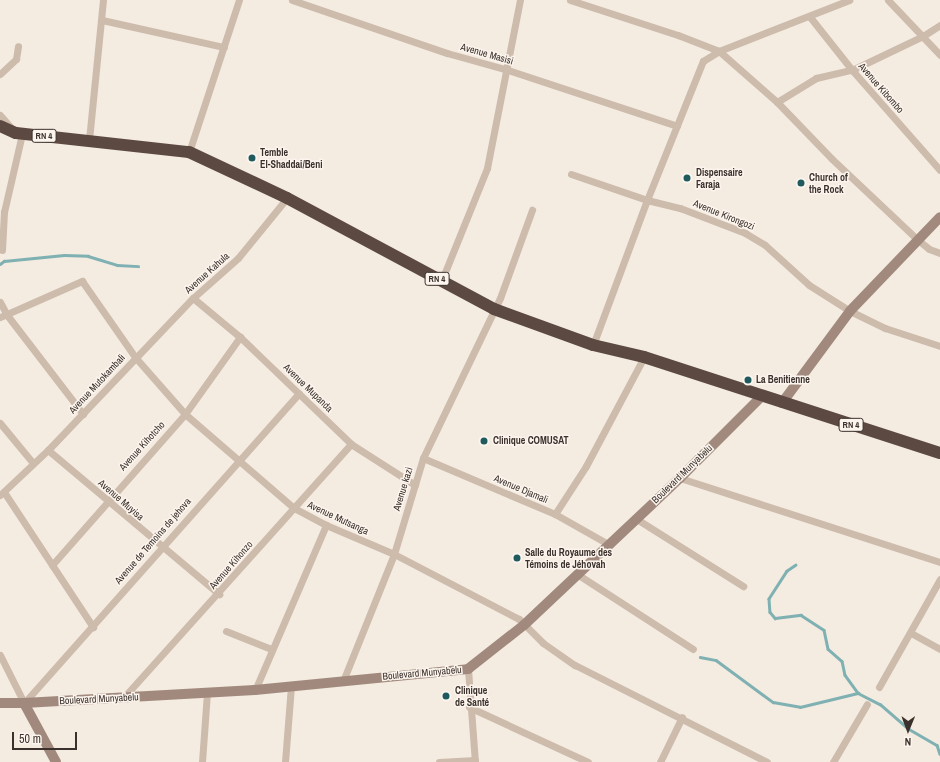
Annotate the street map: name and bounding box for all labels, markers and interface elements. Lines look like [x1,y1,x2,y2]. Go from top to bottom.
street label: Avenue Masisi [459,41,515,67]
street label: Avenue Kibombo [856,60,906,116]
road number: RN 4 [31,129,57,143]
place label: Temble El-Shaddai/Beni [260,146,322,170]
marker: Temble El-Shaddai/Beni [247,153,257,163]
place label: Dispensaire Faraja [696,166,742,190]
place label: Church of the Rock [809,171,848,194]
marker: Dispensaire Faraja [681,172,693,184]
marker: Church of the Rock [796,178,806,188]
street label: Avenue Kirongozi [692,197,756,233]
street label: Avenue Kahula [182,250,232,296]
road number: RN 4 [424,272,450,286]
street label: Avenue Mutokambali [66,352,128,416]
street label: Avenue Mupanda [281,361,335,415]
place label: La Benitienne [756,374,810,386]
marker: La Benitienne [743,375,753,385]
road number: RN 4 [838,418,864,432]
street label: Avenue Kihotcho [117,419,167,473]
marker: Clinique COMUSAT [478,435,490,447]
place label: Clinique COMUSAT [493,435,568,447]
street label: Boulevard Munyabelu [649,442,715,506]
street label: Avenue kazi [391,466,415,512]
street label: Avenue Djamali [492,472,550,506]
street label: Avenue Muyisa [96,477,146,523]
street label: Avenue de Temoins de jehova [112,495,194,587]
street label: Avenue Mutsanga [306,499,370,537]
street label: Avenue Kihonzo [207,538,255,592]
place label: Salle du Royaume des Témoins de Jéhovah [525,546,612,570]
marker: Salle du Royaume des Témoins de Jéhovah [512,553,522,563]
street label: Boulevard Munyabelu [382,664,462,682]
place label: Clinique de Santé [455,684,489,708]
marker: Clinique de Santé [440,690,452,702]
street label: Boulevard Munyabelu [59,691,139,707]
north arrow [888,710,928,750]
scale bar [14,724,79,750]
text: 50 m [19,731,41,747]
text: N [904,735,911,749]

